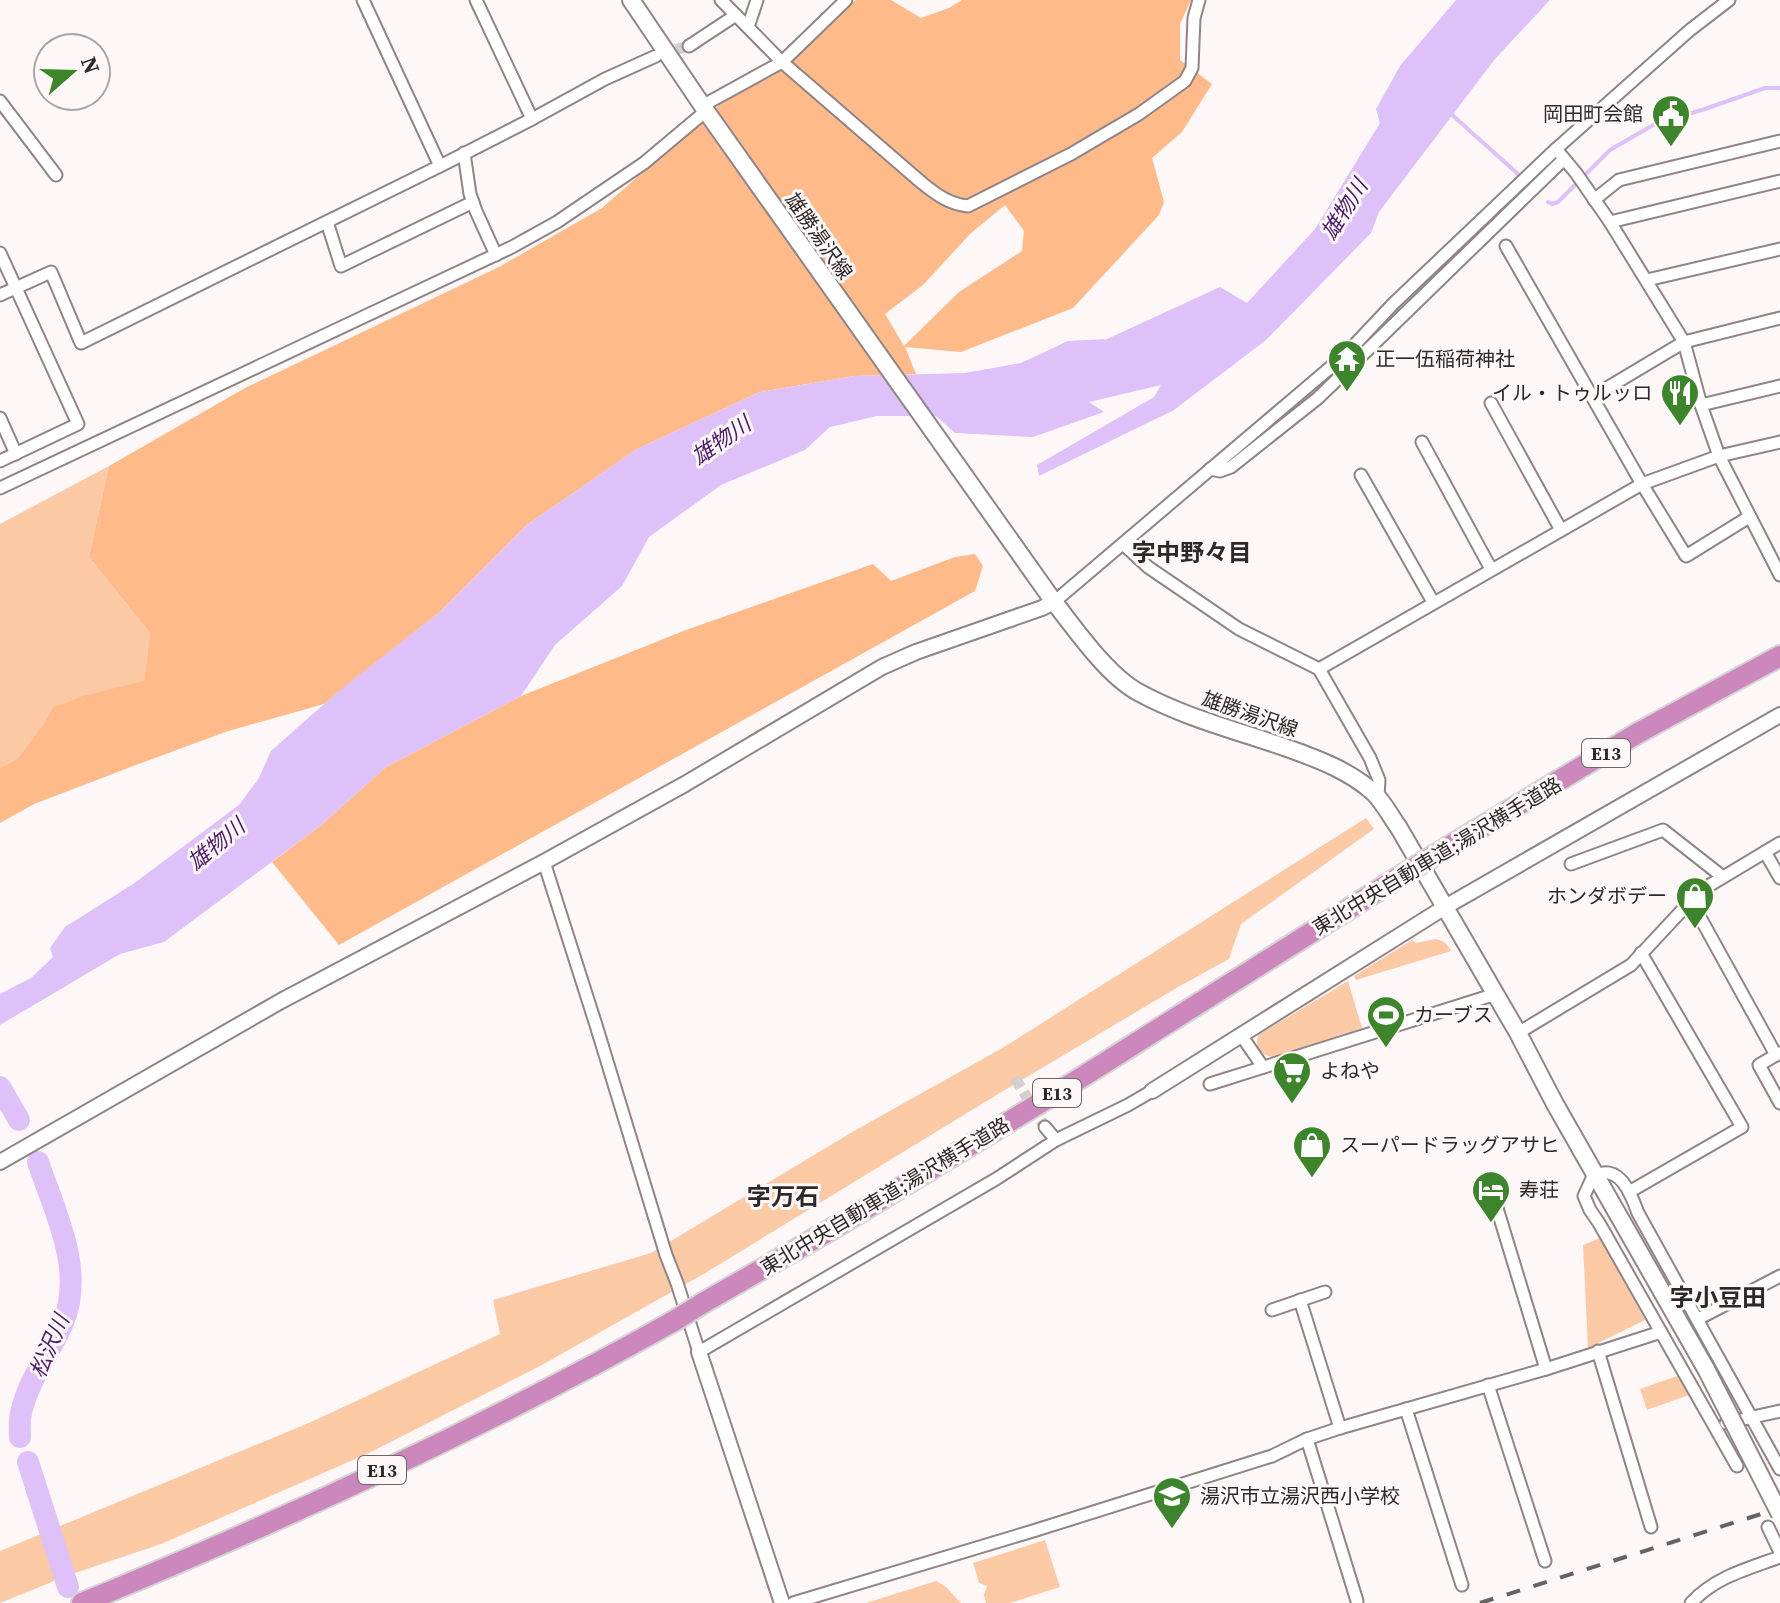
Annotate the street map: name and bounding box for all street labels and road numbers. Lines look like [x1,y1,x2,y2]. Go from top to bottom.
street label: 雄勝湯沢線 [779,187,859,285]
street label: 雄勝湯沢線 [1198,684,1302,744]
road number: E13 [1582,739,1630,767]
street label: 東北中央自動車道;湯沢横手道路 [1307,770,1567,942]
road number: E13 [1033,1079,1081,1107]
street label: 東北中央自動車道;湯沢横手道路 [755,1110,1015,1282]
road number: E13 [358,1456,406,1484]

